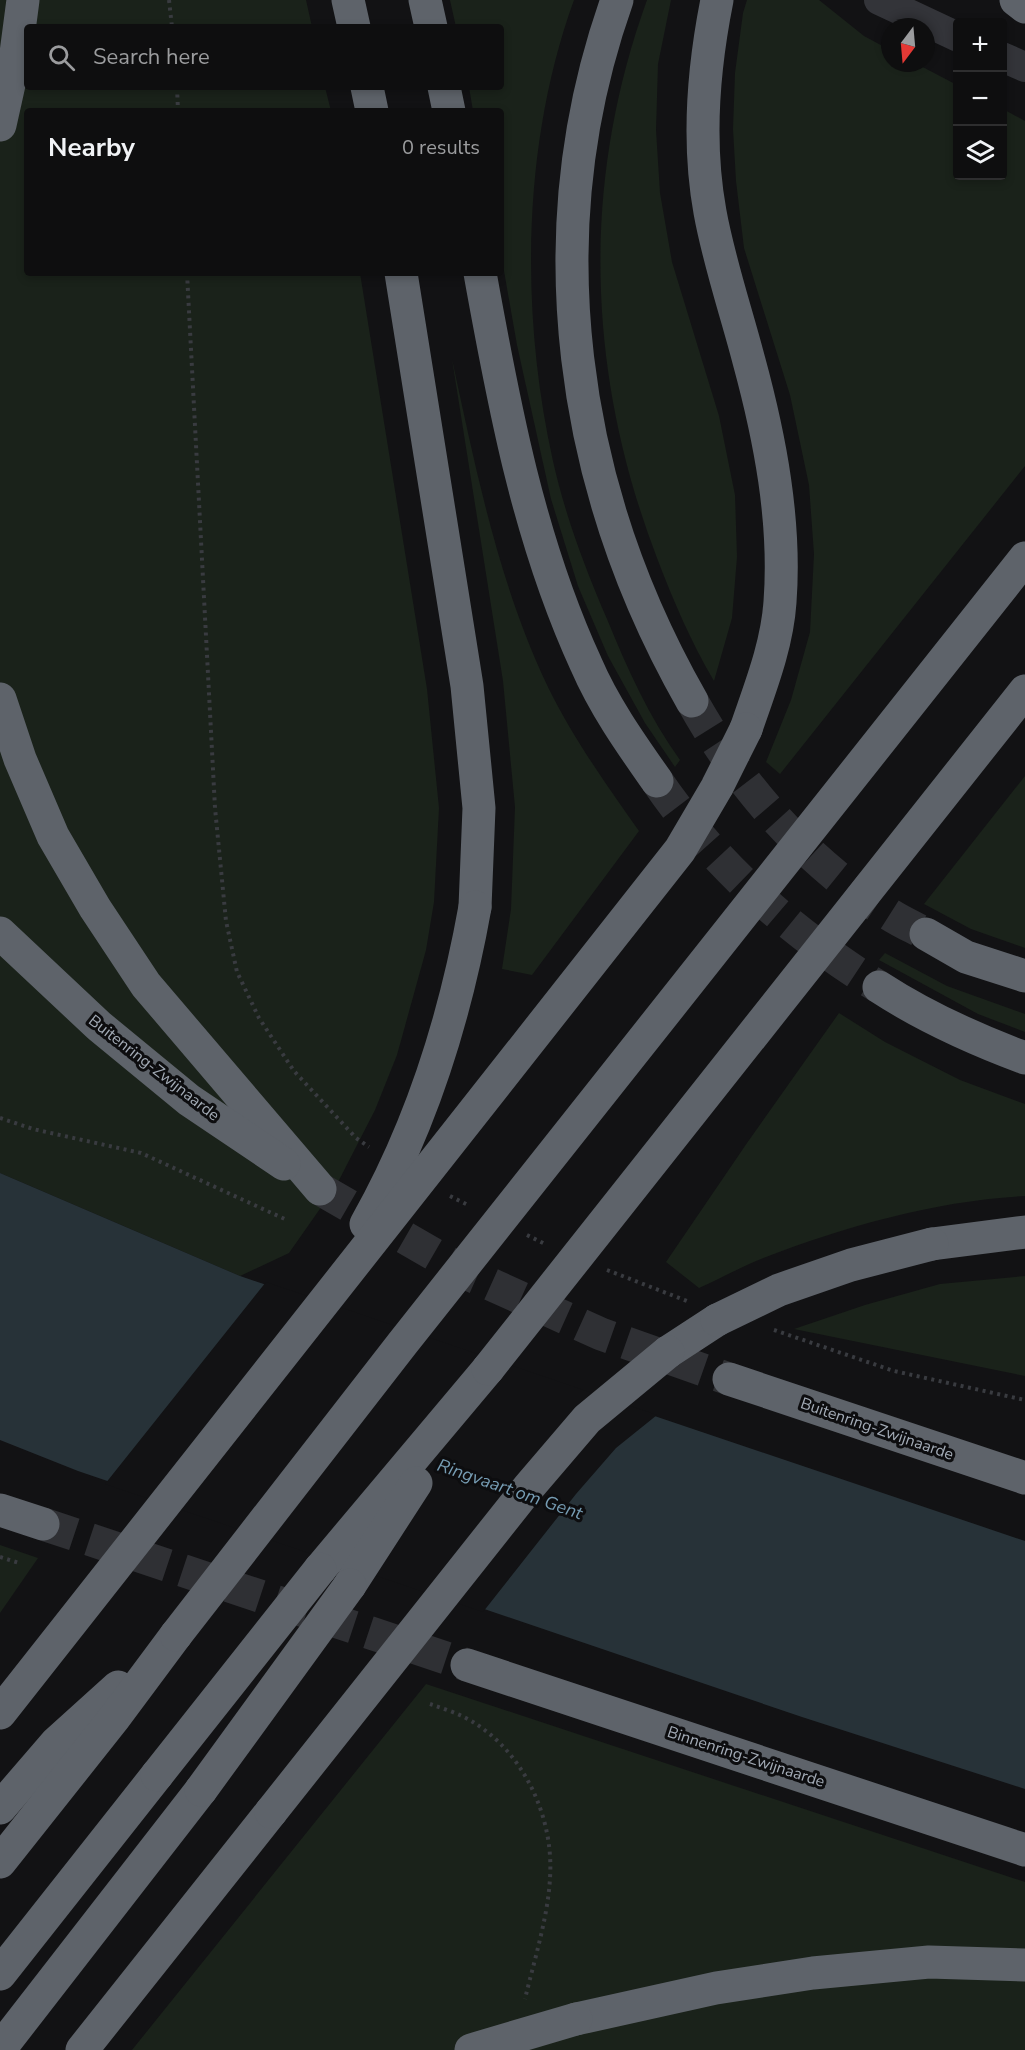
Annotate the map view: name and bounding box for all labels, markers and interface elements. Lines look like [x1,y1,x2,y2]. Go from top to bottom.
north arrow [881,18,935,72]
map controls [953,18,1007,180]
button: + [953,18,1007,72]
search box [24,24,504,90]
icon: search [45,41,78,74]
text: Search here [93,42,210,72]
button: − [953,72,1007,126]
button: layers [953,126,1007,180]
text: Nearby [48,130,135,165]
text: 0 results [402,134,480,161]
street label: Buitenring-Zwijnaarde [84,1010,224,1126]
street label: Buitenring-Zwijnaarde [797,1392,957,1466]
water label: Ringvaart om Gent [434,1453,587,1525]
street label: Binnenring-Zwijnaarde [664,1721,828,1793]

